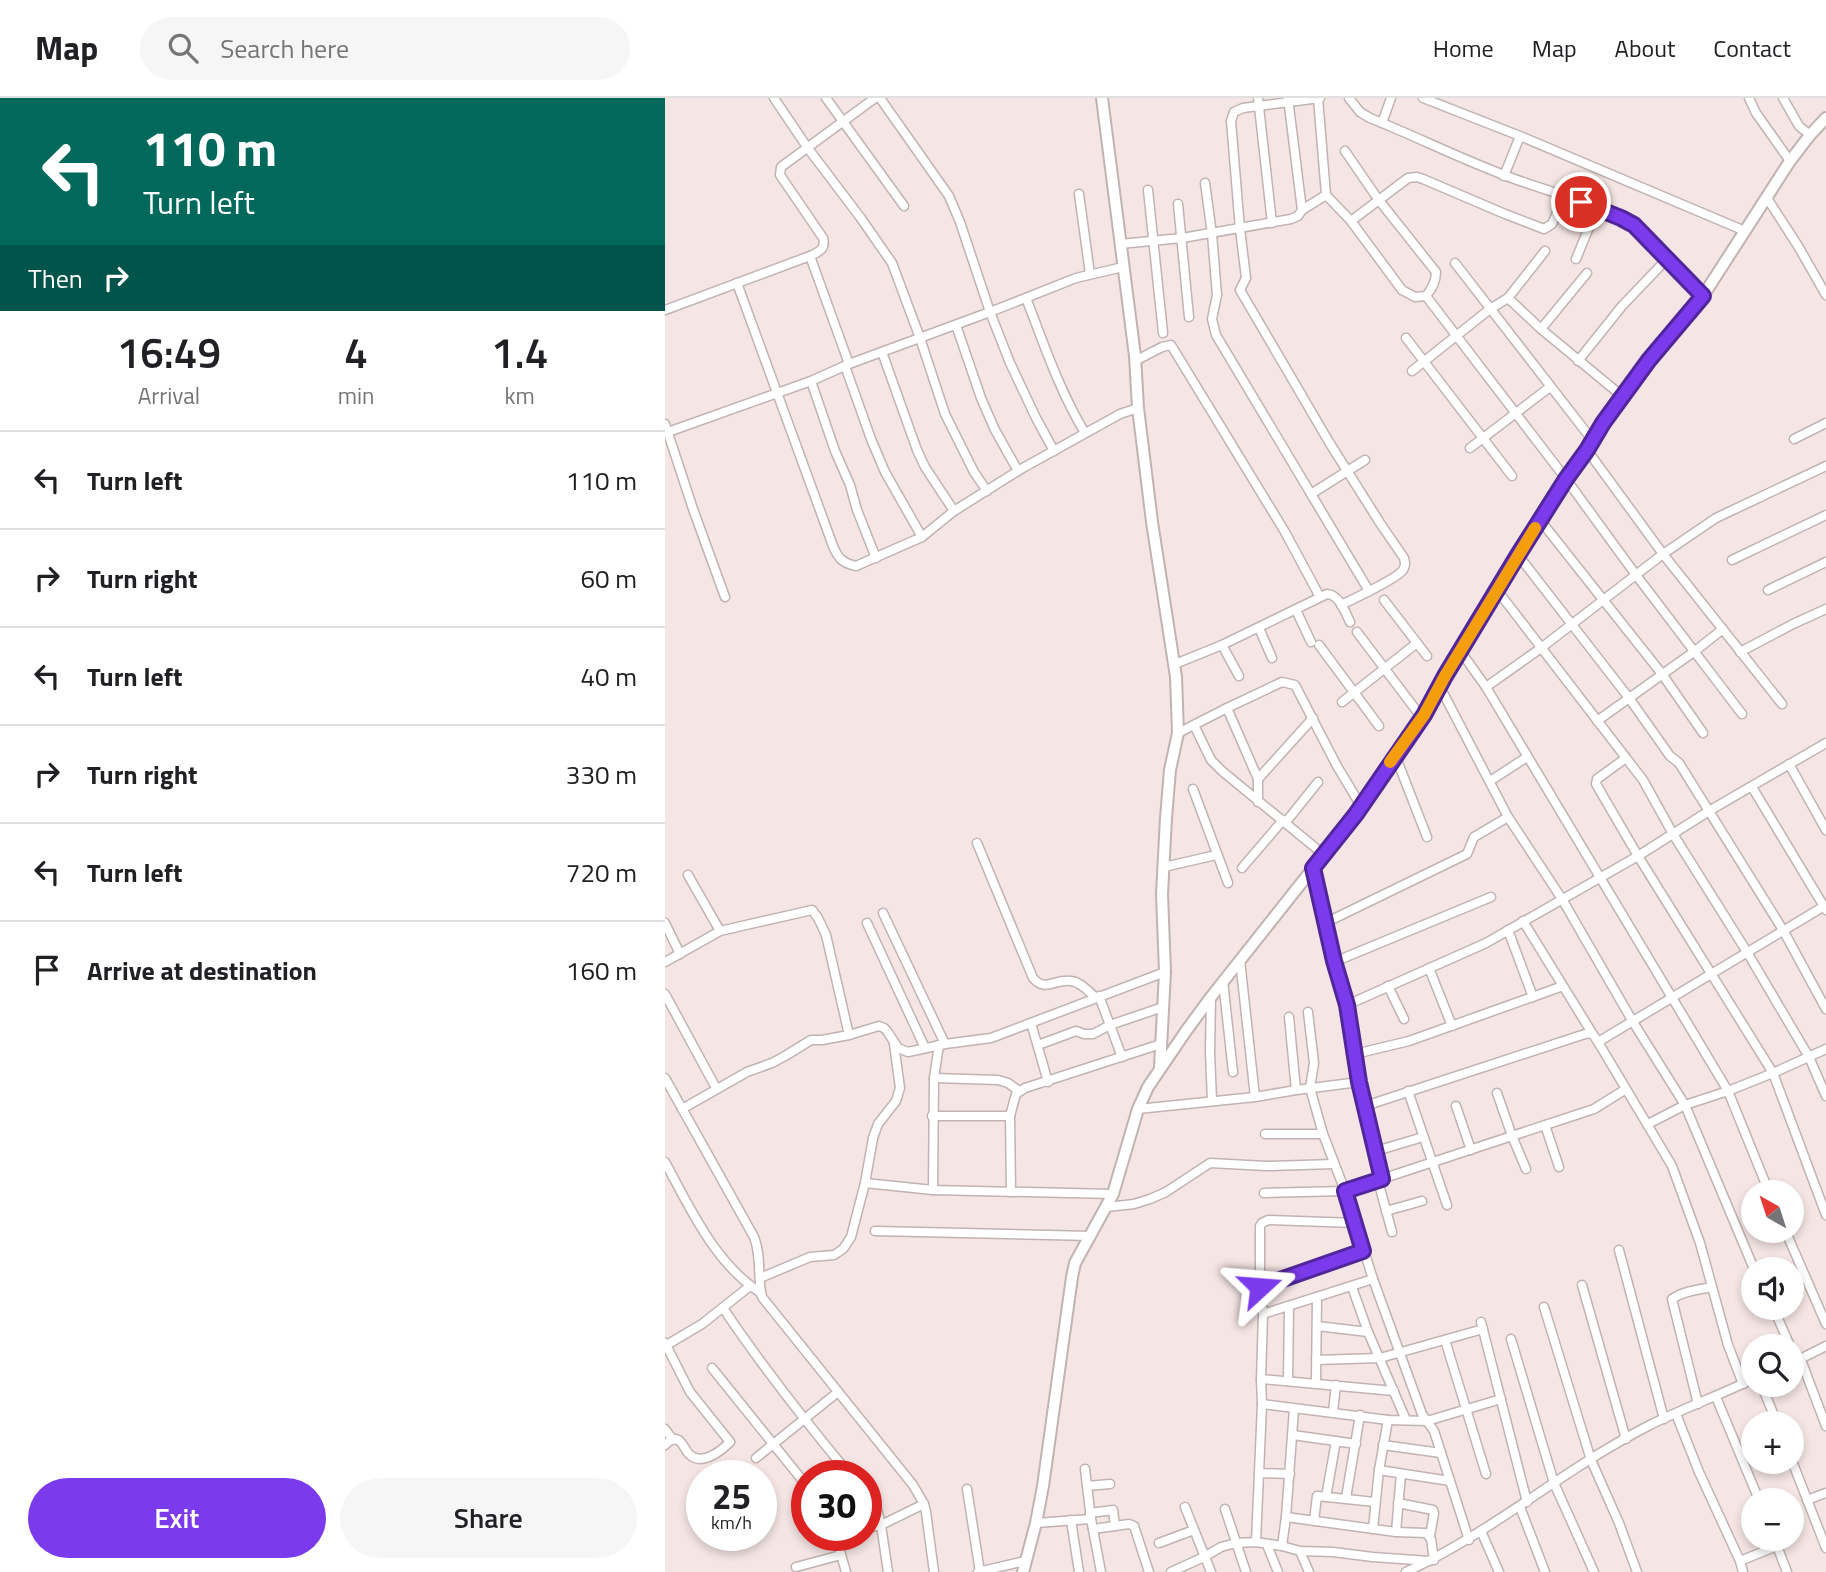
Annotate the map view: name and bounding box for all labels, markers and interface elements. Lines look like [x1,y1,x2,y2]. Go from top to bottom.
search box [140,17,630,80]
text: Map [35,23,98,73]
icon: search [164,29,202,67]
text: Search here [220,29,349,68]
text: Home [1433,30,1494,66]
text: Map [1532,30,1577,66]
text: About [1615,30,1675,66]
text: Contact [1713,30,1791,66]
text: 110 m [143,110,277,185]
icon: left [28,126,119,217]
pin [1551,172,1611,232]
text: Turn left [143,178,255,226]
icon: arrive [1562,183,1600,221]
text: Then [28,259,83,298]
icon: right [97,259,135,297]
text: 16:49 [117,320,221,384]
text: 4 [344,320,368,384]
text: 1.4 [491,320,548,384]
text: Arrival [138,378,200,413]
text: min [338,378,374,413]
text: km [505,378,535,413]
icon: left [28,461,66,499]
text: Turn left [87,461,182,500]
text: 110 m [566,461,637,500]
icon: right [28,559,66,597]
text: Turn right [87,559,198,598]
text: 60 m [580,559,637,598]
icon: left [28,657,66,695]
text: Turn left [87,657,182,696]
text: 40 m [580,657,637,696]
icon: right [28,755,66,793]
text: Turn right [87,755,198,794]
text: 330 m [566,755,637,794]
icon: left [28,853,66,891]
text: Turn left [87,853,182,892]
text: 720 m [566,853,637,892]
icon: arrive [28,951,66,989]
text: Arrive at destination [87,951,317,990]
text: 160 m [566,951,637,990]
north arrow [1741,1180,1804,1242]
map controls [1741,1180,1804,1551]
position arrow [1223,1250,1297,1324]
button: sound [1741,1257,1804,1320]
button: search [1741,1334,1804,1397]
button: + [1741,1411,1804,1474]
speed limit sign: 30 [791,1460,882,1551]
text: 25 [712,1469,751,1523]
button: Exit [28,1478,326,1558]
button: Share [340,1478,637,1558]
button: − [1741,1488,1804,1551]
text: km/h [711,1509,752,1536]

